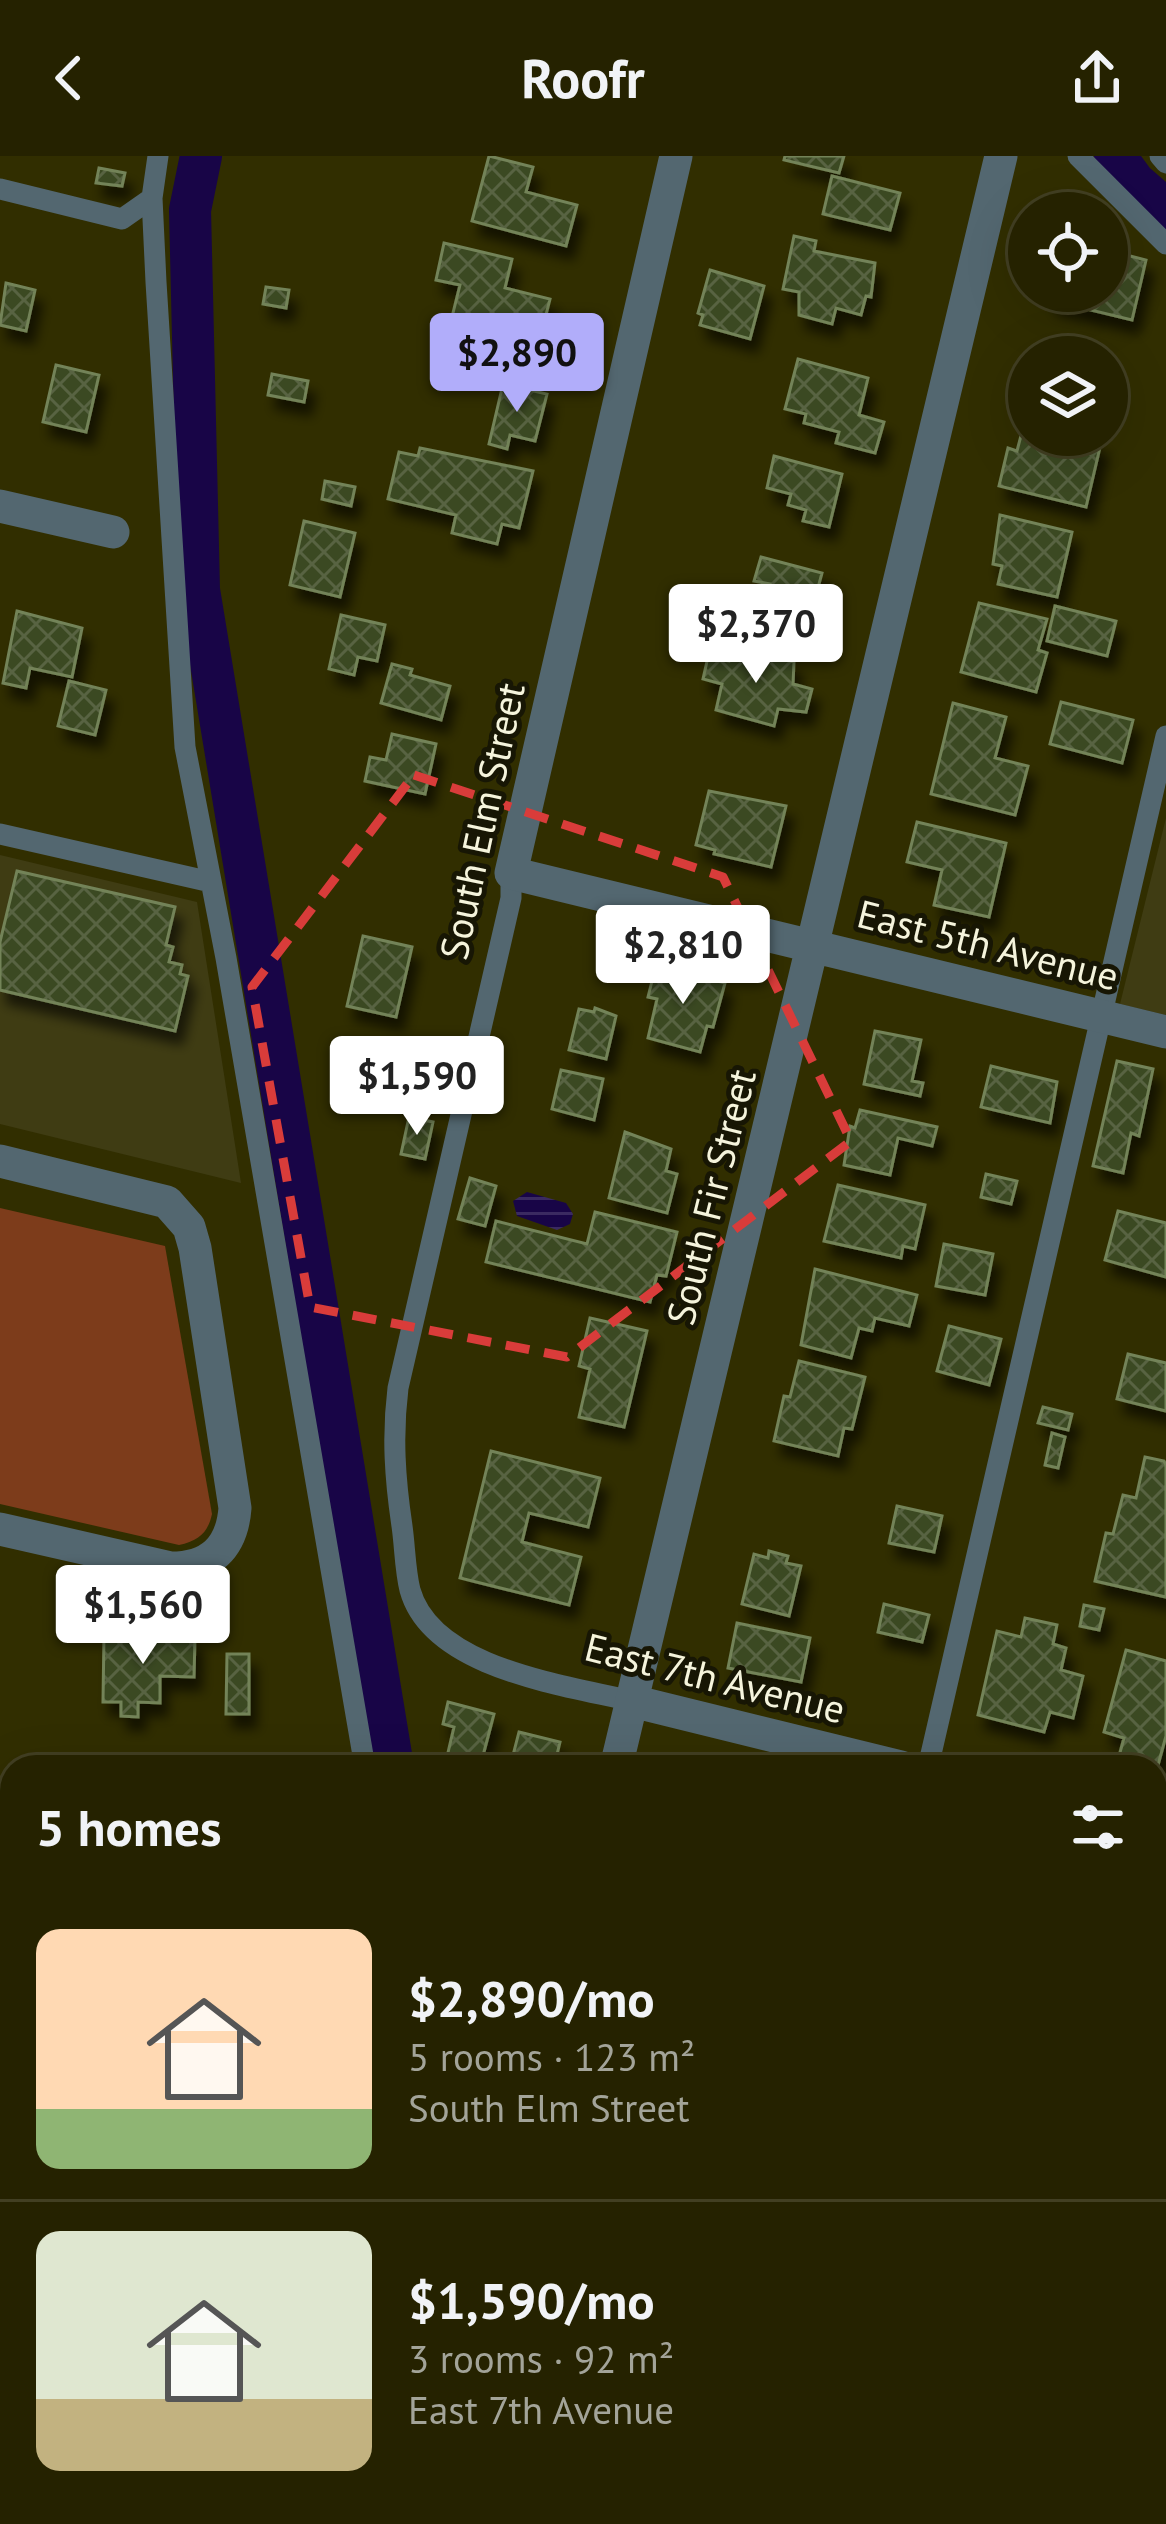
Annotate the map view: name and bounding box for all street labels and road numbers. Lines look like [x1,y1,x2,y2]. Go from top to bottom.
street label: South Elm Street [427,678,536,964]
street label: East 5th Avenue [852,887,1124,1002]
street label: South Fir Street [654,1064,767,1330]
street label: East 7th Avenue [580,1621,850,1734]

